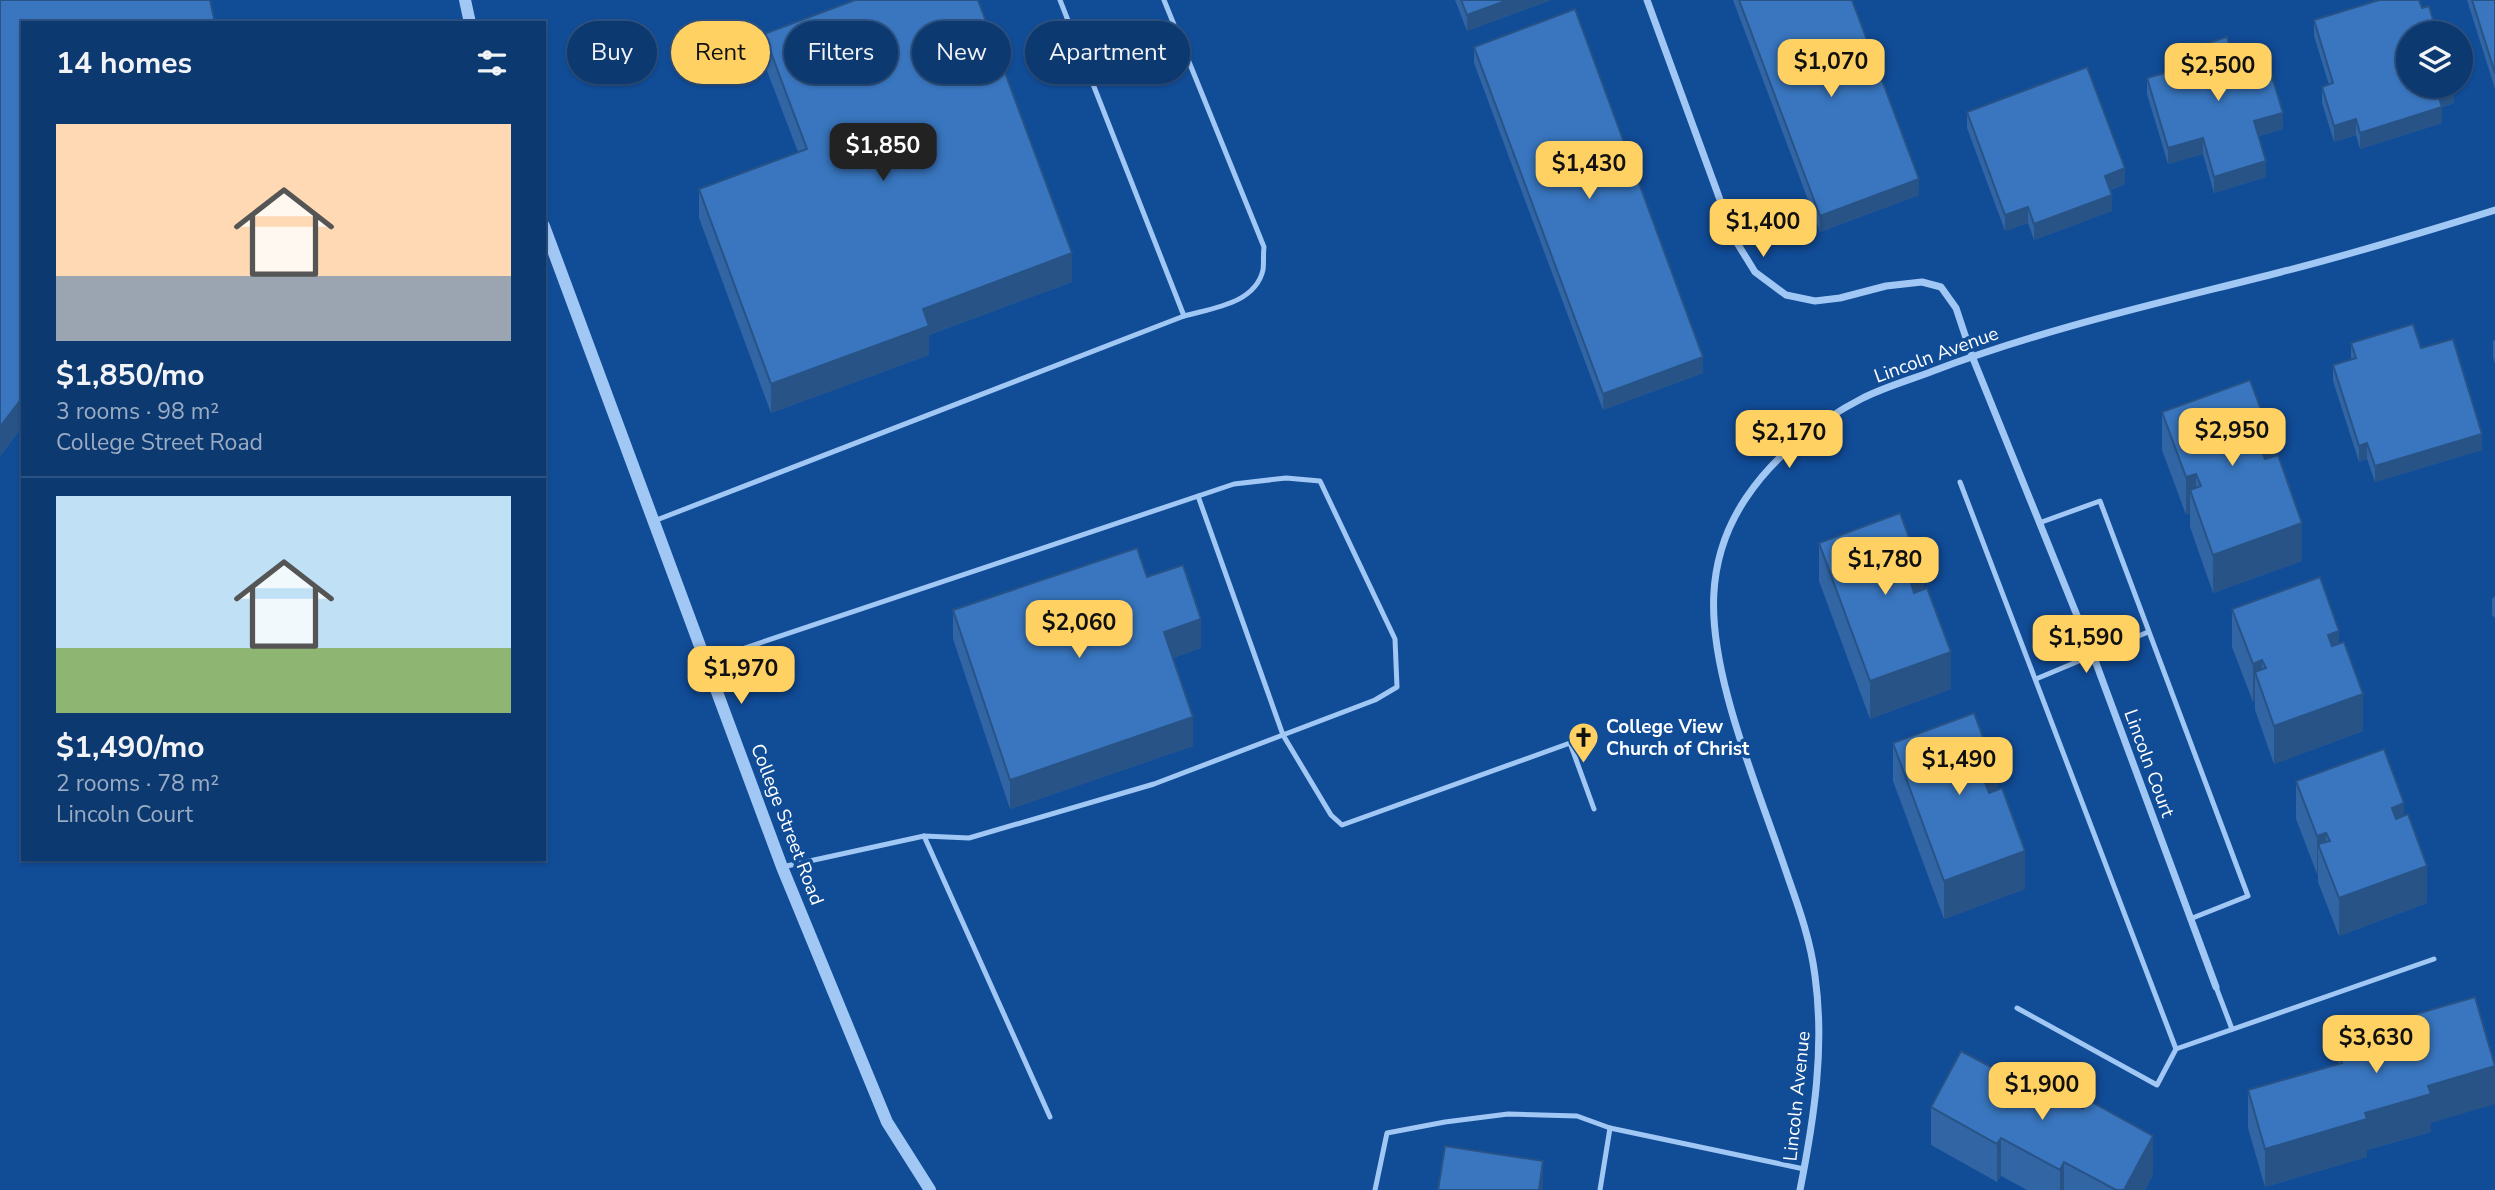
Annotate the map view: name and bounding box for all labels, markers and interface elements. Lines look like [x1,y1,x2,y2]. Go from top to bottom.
chip: Buy [567,21,657,84]
chip: Rent [671,21,770,84]
chip: Filters [784,21,898,84]
chip: New [912,21,1011,84]
chip: Apartment [1025,21,1190,84]
map controls [2396,21,2473,98]
button: layers [2396,21,2473,98]
pin: $1,070 [1774,40,1888,99]
text: 14 homes [56,43,192,84]
pin: $2,500 [2161,43,2275,103]
icon: filters [473,44,511,82]
text: $1,070 [1794,46,1868,77]
text: $2,500 [2181,50,2255,81]
pin: $1,850 [826,124,940,183]
text: $1,850 [846,130,920,161]
pin: $1,430 [1532,142,1646,201]
text: $1,430 [1552,148,1626,179]
icon: home [221,169,347,295]
pin: $1,400 [1706,200,1820,259]
text: $1,400 [1726,206,1800,237]
street label: Lincoln Avenue [1871,320,2002,389]
text: $1,850/mo [56,355,205,396]
text: 3 rooms · 98 m² [56,396,219,427]
pin: $2,950 [2175,408,2289,468]
pin: $2,170 [1732,410,1846,470]
text: $2,950 [2195,415,2269,446]
text: $2,170 [1752,417,1826,448]
text: College Street Road [56,427,263,458]
pin: $1,780 [1828,538,1942,597]
icon: home [221,541,347,667]
text: $1,780 [1848,544,1922,575]
pin: $2,060 [1022,600,1136,660]
text: $2,060 [1042,607,1116,638]
pin: $1,590 [2029,616,2143,675]
text: $1,590 [2049,622,2123,653]
pin: $1,970 [684,646,798,706]
text: $1,970 [704,653,778,684]
street label: Lincoln Court [2117,706,2181,821]
place label: College View Church of Christ [1606,714,1750,762]
church icon: College View Church of Christ [1566,720,1600,764]
text: $1,490/mo [56,727,205,768]
pin: $1,490 [1902,738,2016,797]
street label: College Street Road [744,740,830,909]
text: $1,490 [1922,744,1996,775]
text: 2 rooms · 78 m² [56,768,219,799]
text: Lincoln Court [56,799,193,830]
pin: $3,630 [2319,1016,2433,1075]
text: $3,630 [2339,1022,2413,1053]
street label: Lincoln Avenue [1777,1030,1817,1162]
pin: $1,900 [1985,1062,2099,1122]
text: $1,900 [2005,1069,2079,1100]

